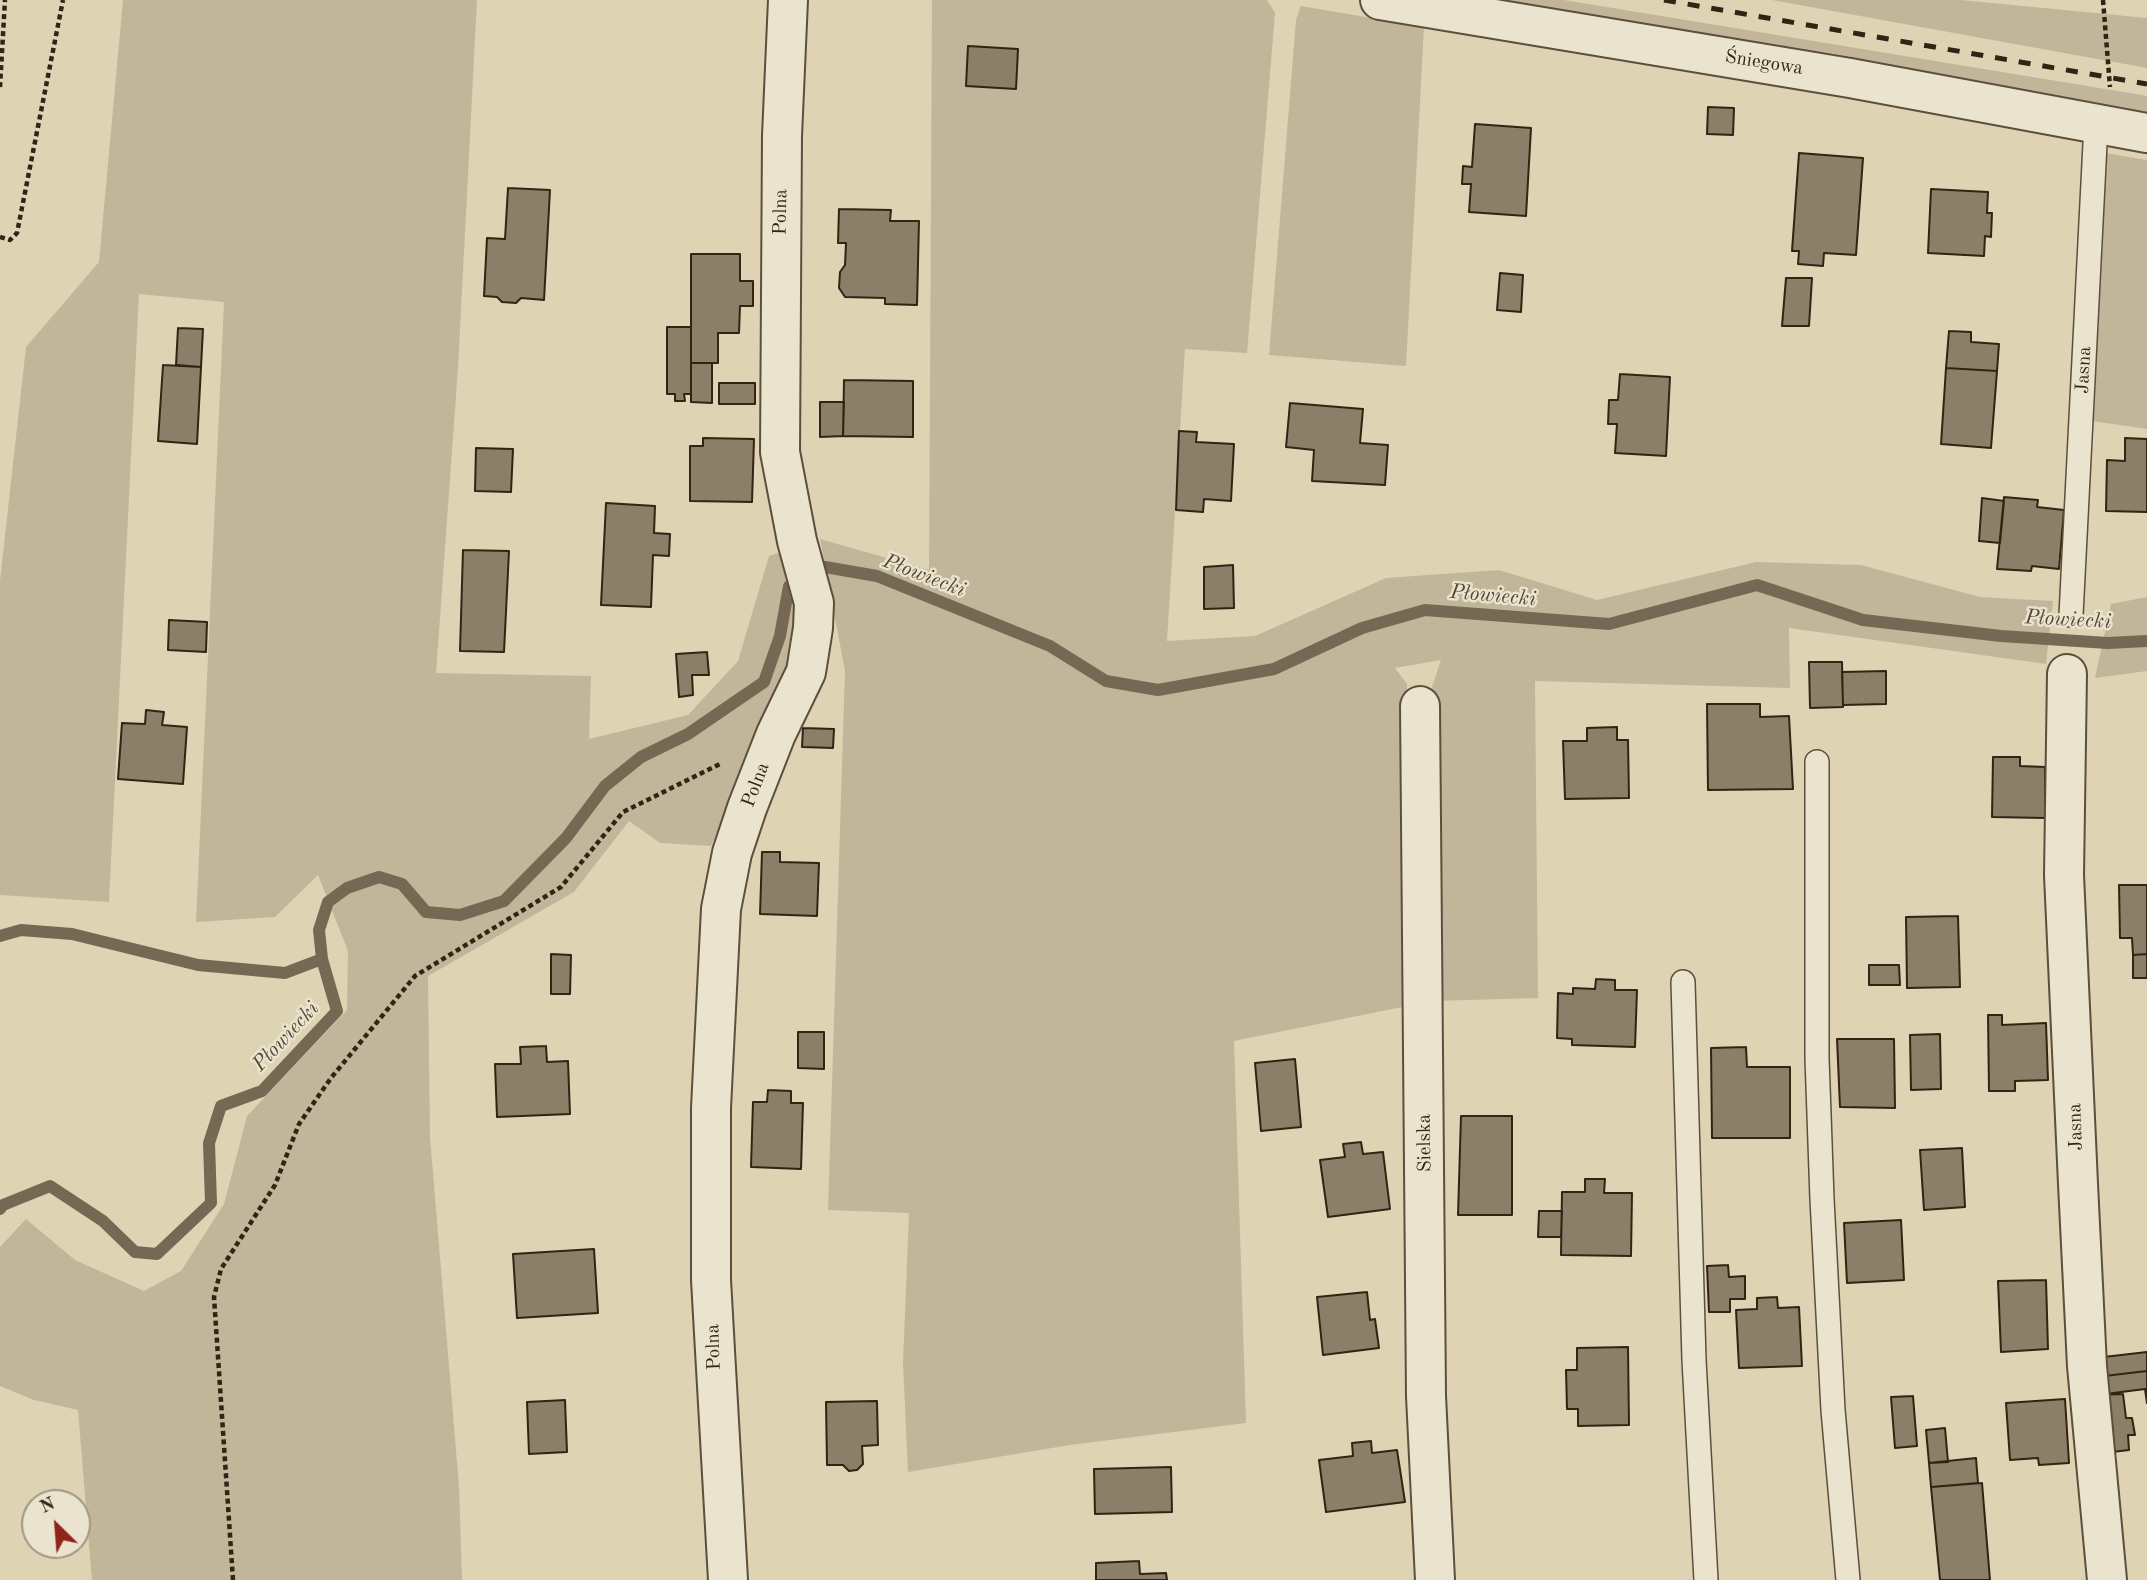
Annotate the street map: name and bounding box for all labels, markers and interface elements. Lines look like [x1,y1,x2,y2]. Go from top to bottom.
street label: Śniegowa [1723,46,1805,80]
street label: Polna [769,189,793,235]
street label: Jasna [2071,346,2097,394]
water label: Płowiecki [879,549,969,603]
water label: Płowiecki [1449,580,1537,612]
water label: Płowiecki [2024,605,2112,635]
street label: Polna [737,759,775,811]
water label: Płowiecki [247,997,325,1077]
street label: Jasna [2064,1103,2088,1151]
street label: Sielska [1413,1114,1437,1172]
street label: Polna [702,1324,726,1370]
north arrow [21,1489,91,1559]
text: N [37,1495,58,1518]

